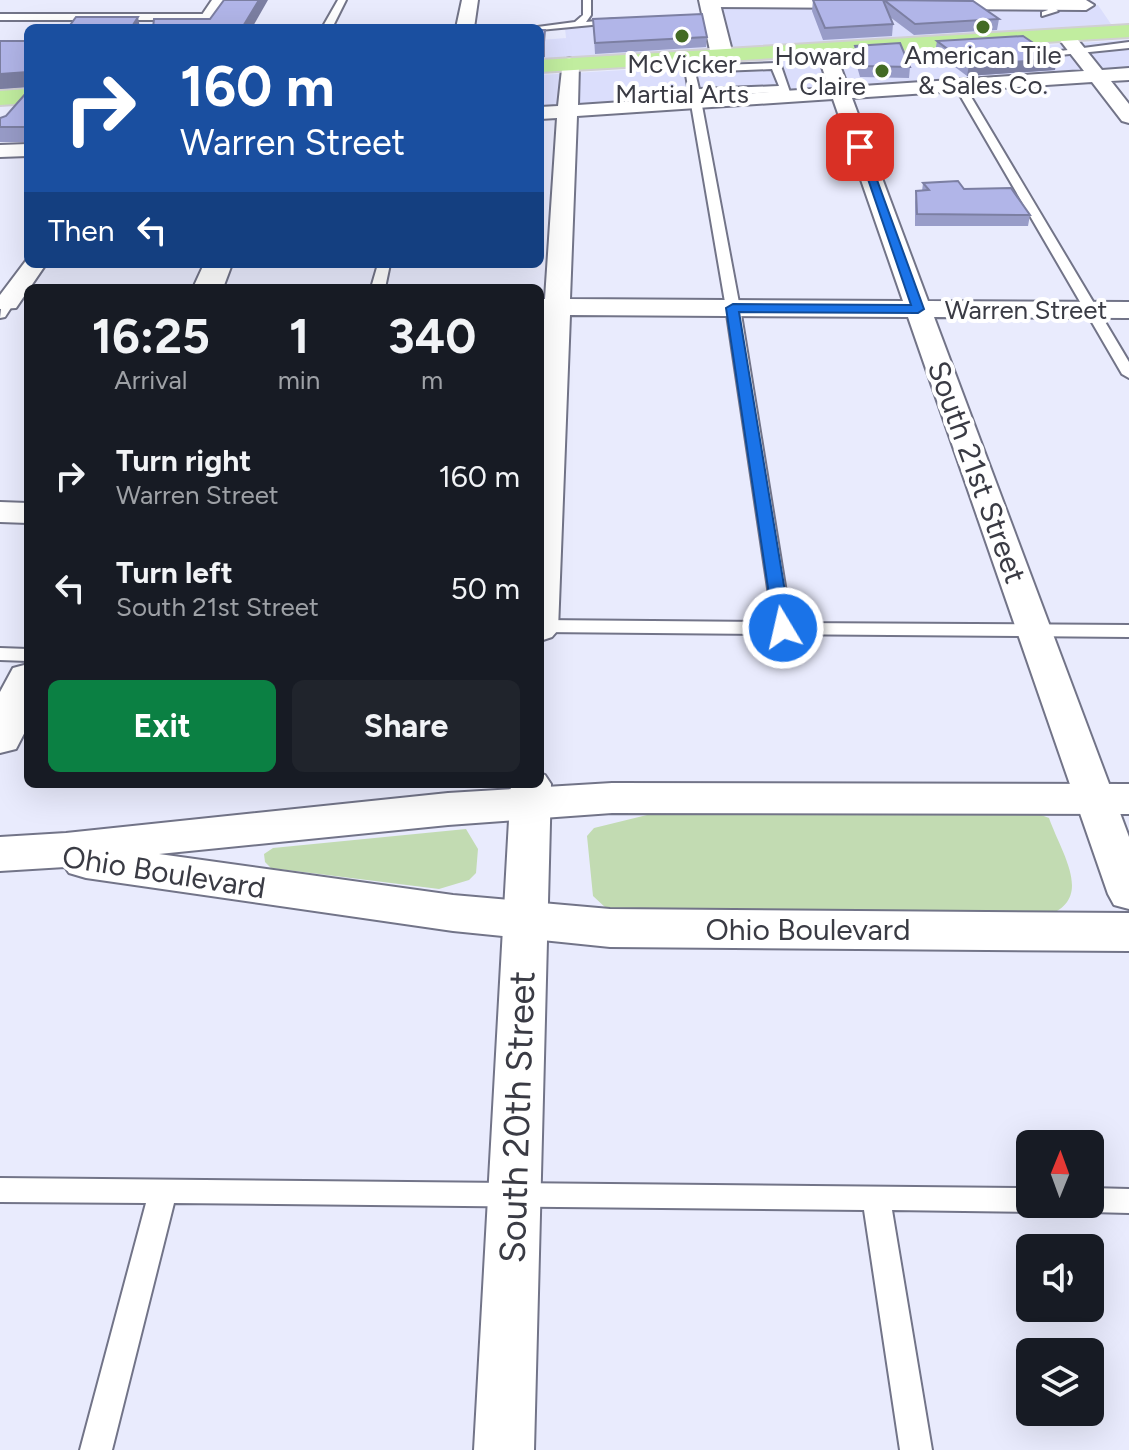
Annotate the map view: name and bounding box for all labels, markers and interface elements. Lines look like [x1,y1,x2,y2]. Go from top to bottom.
marker: American Tile & Sales Co. [974,18,992,36]
marker: McVicker Martial Arts [673,27,691,45]
place label: American Tile & Sales Co. [904,39,1062,101]
place label: Howard Claire [774,40,866,102]
place label: McVicker Martial Arts [615,48,749,110]
text: 160 m [180,53,335,120]
icon: right [48,56,152,160]
marker: Howard Claire [873,62,891,80]
pin [826,113,894,181]
text: Warren Street [180,121,405,164]
icon: arrive [838,125,882,169]
icon: left [130,208,174,252]
text: Then [48,212,114,249]
street label: Warren Street [945,294,1108,326]
text: 16:25 [92,307,210,365]
text: 1 [289,307,309,365]
text: 340 [388,307,476,365]
street label: South 21st Street [920,356,1034,588]
text: Arrival [114,364,188,396]
text: min [278,364,320,396]
text: m [421,364,443,396]
text: Turn right [116,442,251,479]
icon: right [48,454,92,498]
text: 160 m [438,458,520,495]
text: Warren Street [116,479,279,511]
text: Turn left [116,554,233,591]
icon: left [48,566,92,610]
text: 50 m [451,570,520,607]
position arrow [741,586,825,670]
text: South 21st Street [116,591,319,623]
button: Exit [48,680,276,772]
button: Share [292,680,520,772]
street label: Ohio Boulevard [60,838,268,906]
street label: Ohio Boulevard [705,911,911,948]
street label: South 20th Street [490,970,544,1264]
north arrow [1016,1130,1104,1218]
map controls [1016,1130,1104,1426]
button: sound [1016,1234,1104,1322]
button: layers [1016,1338,1104,1426]

